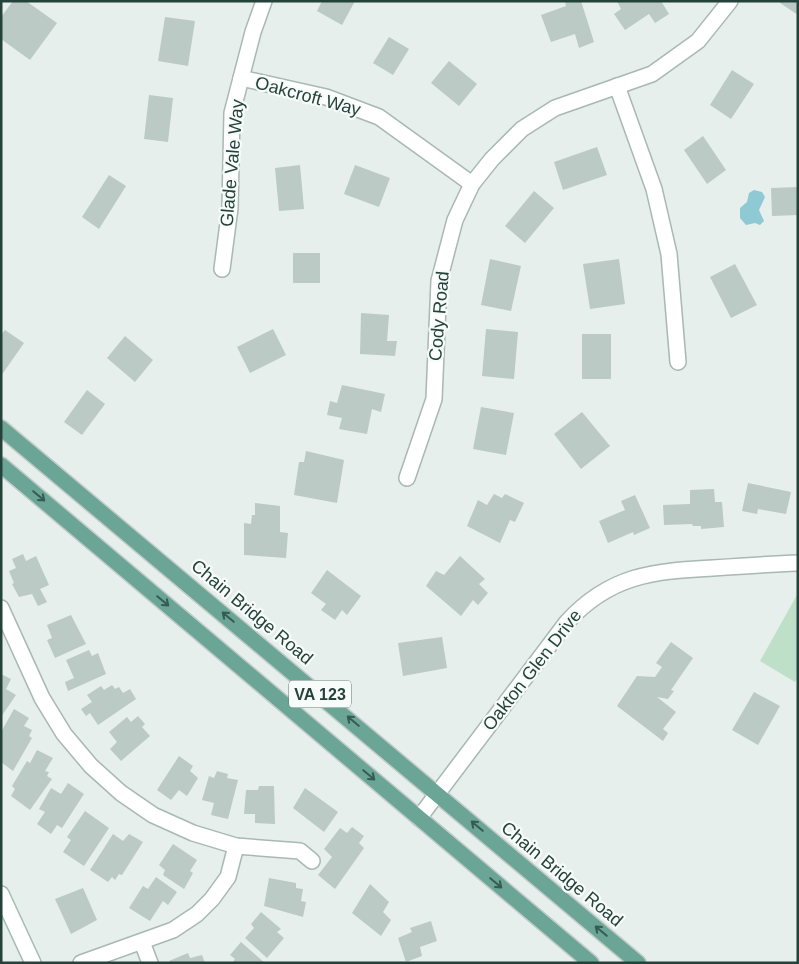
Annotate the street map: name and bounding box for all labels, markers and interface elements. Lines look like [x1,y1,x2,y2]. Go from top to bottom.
street label: Oakcroft Way [253,72,363,120]
street label: Glade Vale Way [216,98,248,228]
street label: Cody Road [425,270,453,362]
one-way arrow [32,490,45,502]
street label: Chain Bridge Road [187,555,317,669]
one-way arrow [156,595,169,606]
street label: Oakton Glen Drive [479,606,585,734]
one-way arrow [222,611,235,622]
road number: VA 123 [289,681,351,708]
one-way arrow [346,716,359,727]
one-way arrow [363,769,376,781]
street label: Chain Bridge Road [497,817,627,931]
one-way arrow [471,821,484,832]
one-way arrow [489,878,502,889]
one-way arrow [594,926,607,937]

